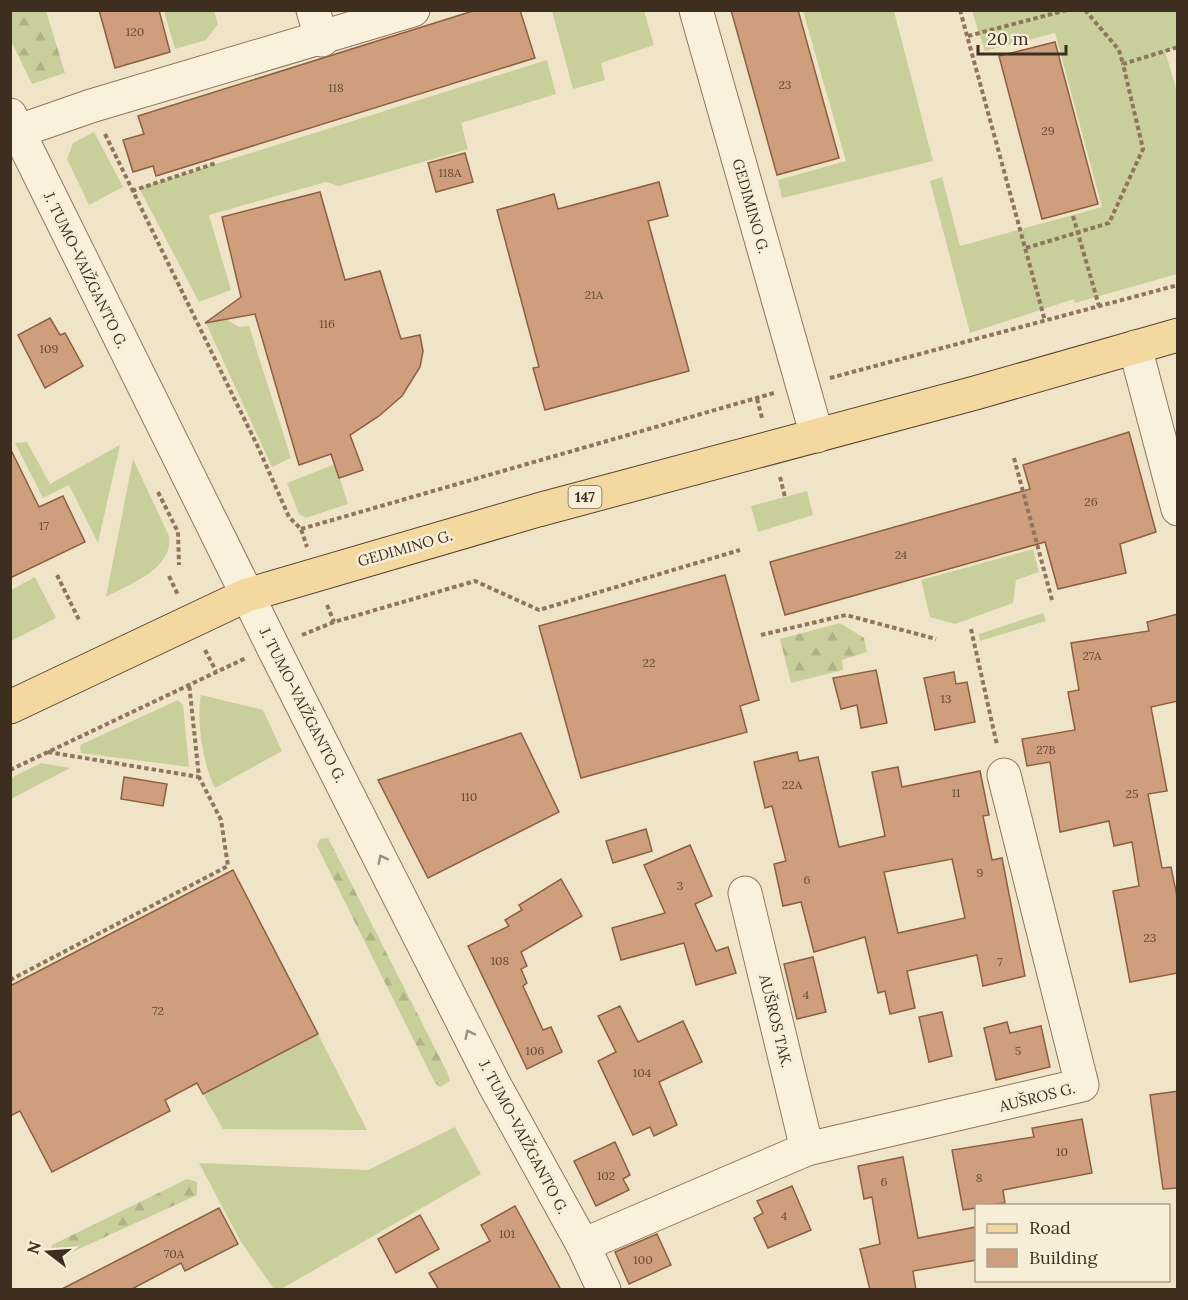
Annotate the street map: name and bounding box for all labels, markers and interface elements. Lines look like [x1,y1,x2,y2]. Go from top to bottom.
scale bar [978,18,1066,56]
house number: 120 [126,24,144,39]
text: 20 m [987,27,1029,50]
house number: 23 [779,77,792,92]
house number: 118 [328,80,344,95]
house number: 29 [1041,123,1055,138]
street label: GEDIMINO G. [728,156,774,256]
house number: 118A [439,165,462,180]
street label: J. TUMO-VAIŽGANTO G. [39,188,132,351]
house number: 21A [585,287,604,302]
house number: 116 [319,316,335,331]
house number: 109 [40,341,58,356]
road number: 147 [568,486,602,508]
house number: 26 [1084,494,1098,509]
house number: 17 [39,518,49,533]
street label: GEDIMINO G. [355,525,455,571]
house number: 24 [895,547,908,562]
street label: J. TUMO-VAIŽGANTO G. [255,623,350,786]
house number: 27A [1082,648,1102,663]
house number: 22 [643,655,655,670]
house number: 13 [940,691,952,706]
house number: 27B [1036,742,1056,757]
house number: 22A [782,777,803,792]
house number: 11 [952,785,960,800]
house number: 25 [1126,786,1138,801]
house number: 110 [461,789,477,804]
one-way arrow [377,855,389,866]
house number: 9 [977,865,984,880]
house number: 6 [804,872,811,887]
house number: 3 [677,878,684,893]
house number: 23 [1144,930,1157,945]
house number: 108 [491,953,510,968]
house number: 7 [997,954,1003,969]
street label: AUŠROS TAK. [755,972,797,1070]
house number: 4 [803,987,810,1002]
house number: 72 [152,1003,164,1018]
one-way arrow [464,1029,476,1040]
house number: 106 [526,1043,544,1058]
house number: 5 [1015,1043,1021,1058]
street label: J. TUMO-VAIŽGANTO G. [475,1056,573,1217]
house number: 104 [633,1065,652,1080]
street label: AUŠROS G. [996,1078,1077,1116]
house number: 10 [1056,1144,1068,1159]
house number: 102 [597,1168,615,1183]
house number: 8 [976,1170,983,1185]
house number: 6 [881,1174,888,1189]
legend [975,1204,1170,1282]
house number: 4 [781,1208,788,1223]
text: Road [1029,1216,1071,1239]
north arrow [18,1222,78,1282]
house number: 101 [499,1226,515,1241]
text: N [22,1239,45,1256]
house number: 70A [164,1246,185,1261]
text: Building [1029,1246,1099,1269]
house number: 100 [633,1252,653,1267]

